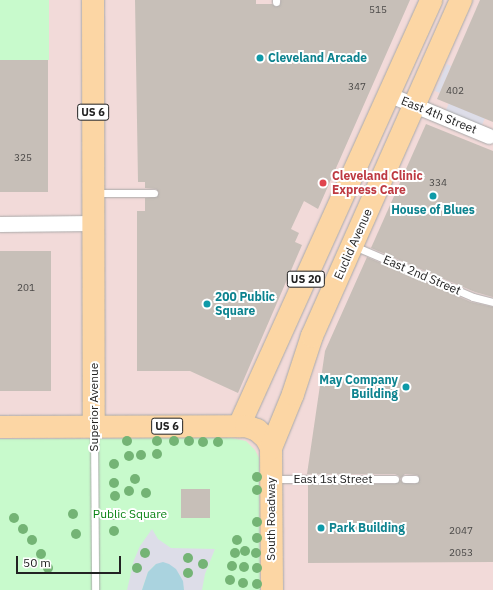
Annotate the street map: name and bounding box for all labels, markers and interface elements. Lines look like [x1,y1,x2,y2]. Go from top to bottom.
house number: 515 [369,4,387,16]
place label: Cleveland Arcade [268,51,367,65]
marker: Cleveland Arcade [255,53,265,63]
house number: 347 [348,81,366,93]
house number: 402 [446,85,464,97]
street label: East 4th Street [399,93,479,137]
road number: US 6 [77,103,109,121]
house number: 325 [14,152,32,164]
place label: Cleveland Clinic Express Care [332,169,423,197]
marker: Cleveland Clinic Express Care [317,177,329,189]
house number: 334 [429,177,447,189]
marker: House of Blues [428,191,438,201]
place label: House of Blues [391,203,475,217]
street label: Euclid Avenue [331,206,375,282]
street label: East 2nd Street [381,252,463,298]
road number: US 20 [286,270,326,288]
house number: 201 [17,282,35,294]
place label: 200 Public Square [215,290,275,318]
marker: 200 Public Square [202,299,212,309]
street label: Superior Avenue [87,363,101,451]
place label: May Company Building [319,373,398,401]
marker: May Company Building [401,382,411,392]
road number: US 6 [151,417,183,435]
street label: East 1st Street [293,472,373,486]
street label: South Roadway [264,477,278,561]
park label: Public Square [93,507,167,521]
place label: Park Building [329,521,405,535]
marker: Park Building [316,523,326,533]
house number: 2047 [449,525,473,537]
house number: 2053 [449,547,473,559]
scale bar [18,548,123,574]
text: 50 m [23,555,51,570]

